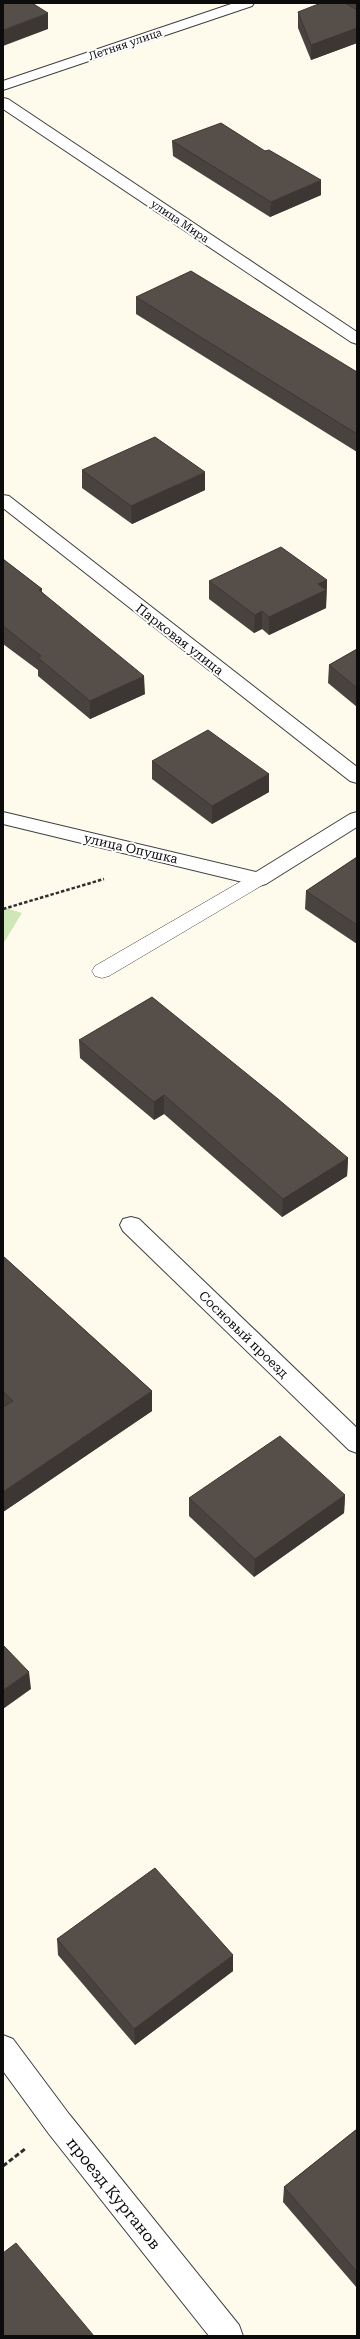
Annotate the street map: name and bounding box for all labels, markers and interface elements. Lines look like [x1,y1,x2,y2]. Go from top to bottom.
street label: Летняя улица [87,26,164,63]
street label: улица Мира [148,197,211,246]
street label: Парковая улица [133,601,226,678]
street label: улица Опушка [82,830,179,867]
street label: Сосновый проезд [196,1288,291,1381]
street label: проезд Курганов [63,2133,165,2253]

